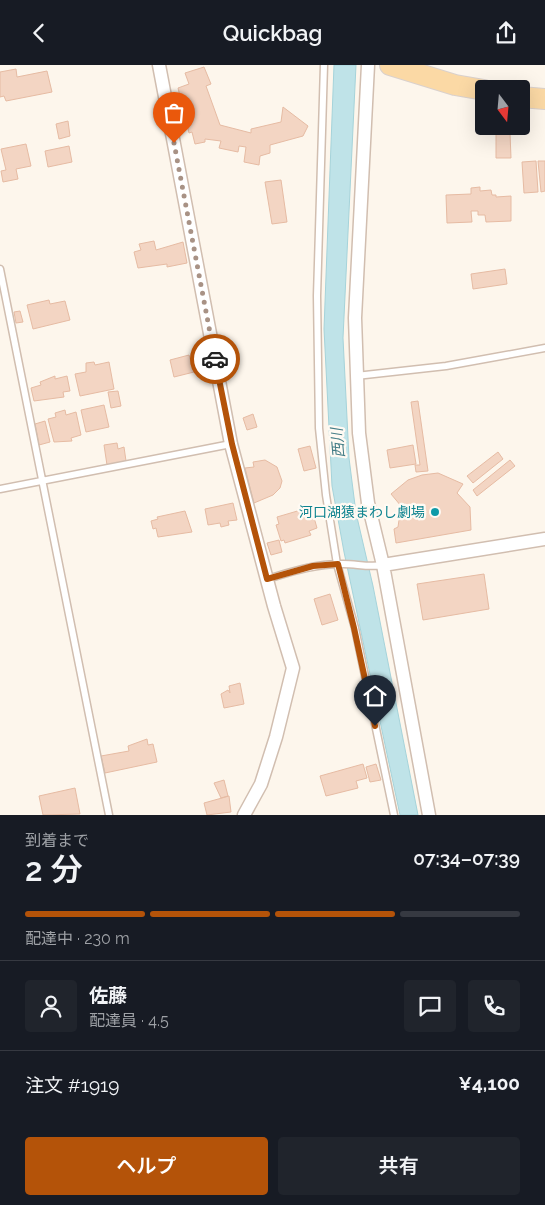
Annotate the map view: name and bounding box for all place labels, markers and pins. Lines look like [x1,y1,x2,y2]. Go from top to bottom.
pin [153,92,195,143]
place label: 河口湖猿まわし劇場 [299,504,425,520]
marker: 河口湖猿まわし劇場 [429,506,441,518]
pin [354,675,396,726]

